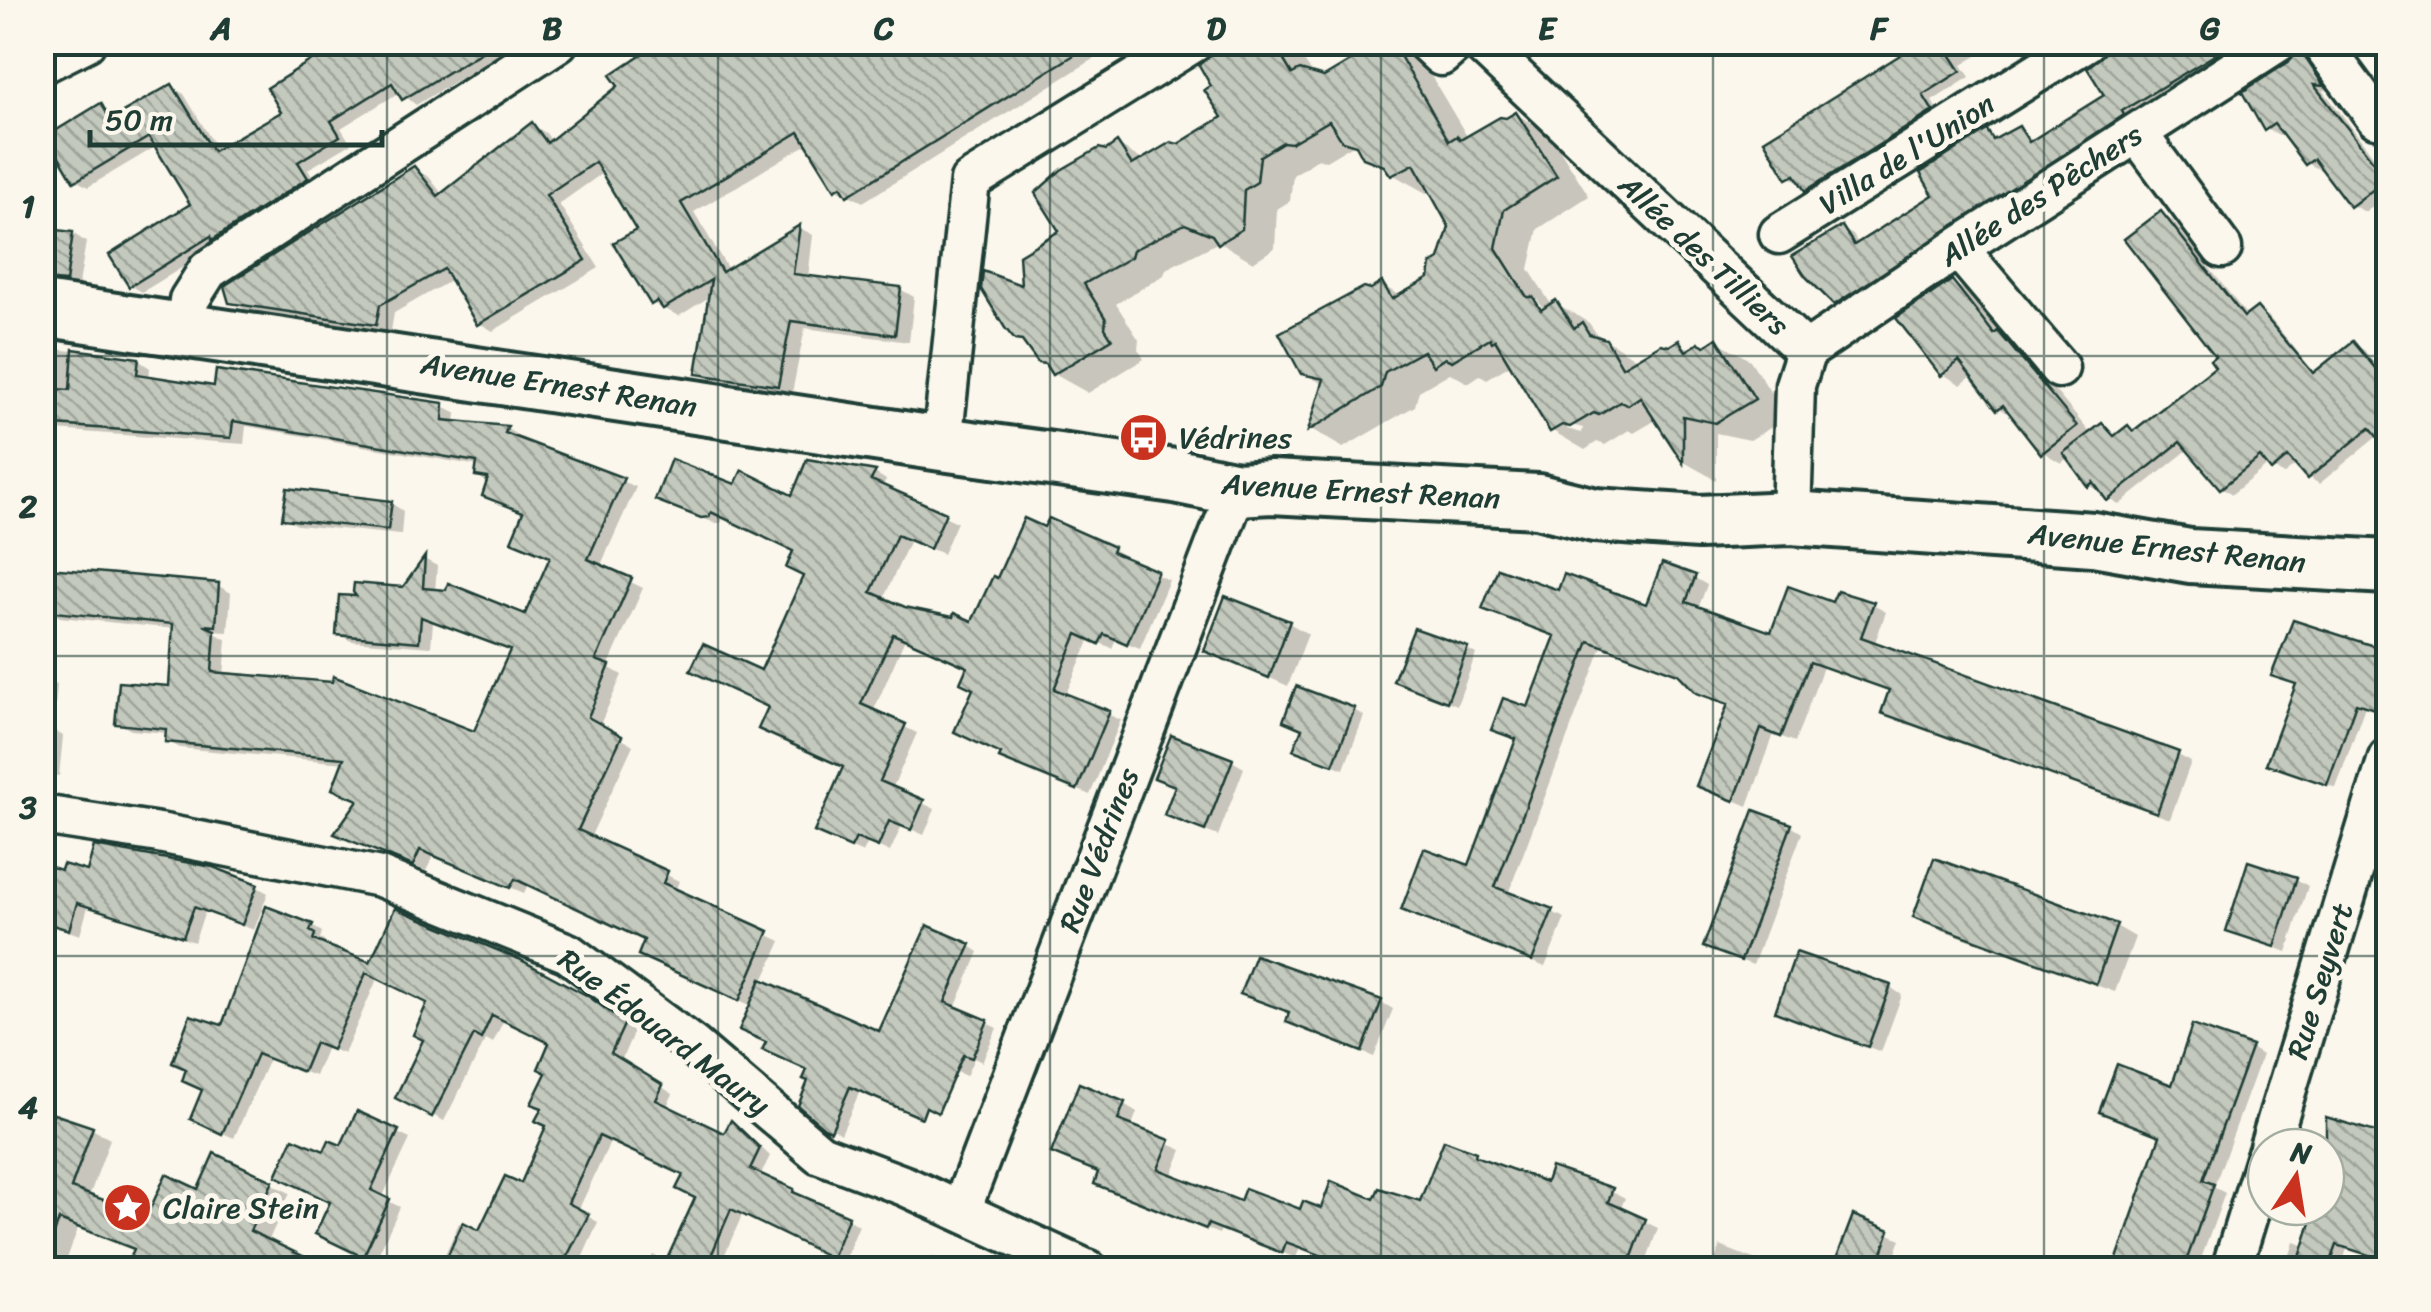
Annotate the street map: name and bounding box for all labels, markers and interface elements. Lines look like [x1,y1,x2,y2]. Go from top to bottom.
text: A [209,0,232,57]
text: B [542,0,562,57]
text: C [873,0,895,57]
text: D [1206,0,1226,57]
text: E [1538,0,1558,57]
text: F [1869,0,1890,57]
text: G [2200,0,2221,57]
street label: Villa de l'Union [1808,78,2006,230]
scale bar [90,85,382,147]
text: 50 m [105,93,173,147]
street label: Allée des Pêchers [1927,109,2154,282]
street label: Allée des Tilliers [1604,160,1803,350]
text: 1 [21,178,35,235]
street label: Avenue Ernest Renan [416,336,701,433]
place label: Védrines [1179,411,1292,465]
bus stop icon: Védrines [1118,412,1170,464]
street label: Avenue Ernest Renan [1219,457,1502,525]
text: 2 [19,478,38,535]
street label: Avenue Ernest Renan [2025,506,2308,589]
street label: Rue Védrines [1043,760,1155,940]
text: 3 [18,779,37,836]
street label: Rue Seyvert [2271,896,2369,1066]
street label: Rue Édouard Maury [546,934,783,1131]
text: 4 [18,1079,38,1136]
north arrow [2246,1127,2346,1227]
text: N [2286,1127,2316,1179]
place label: Claire Stein [163,1181,319,1235]
place icon: Claire Stein [102,1182,154,1234]

